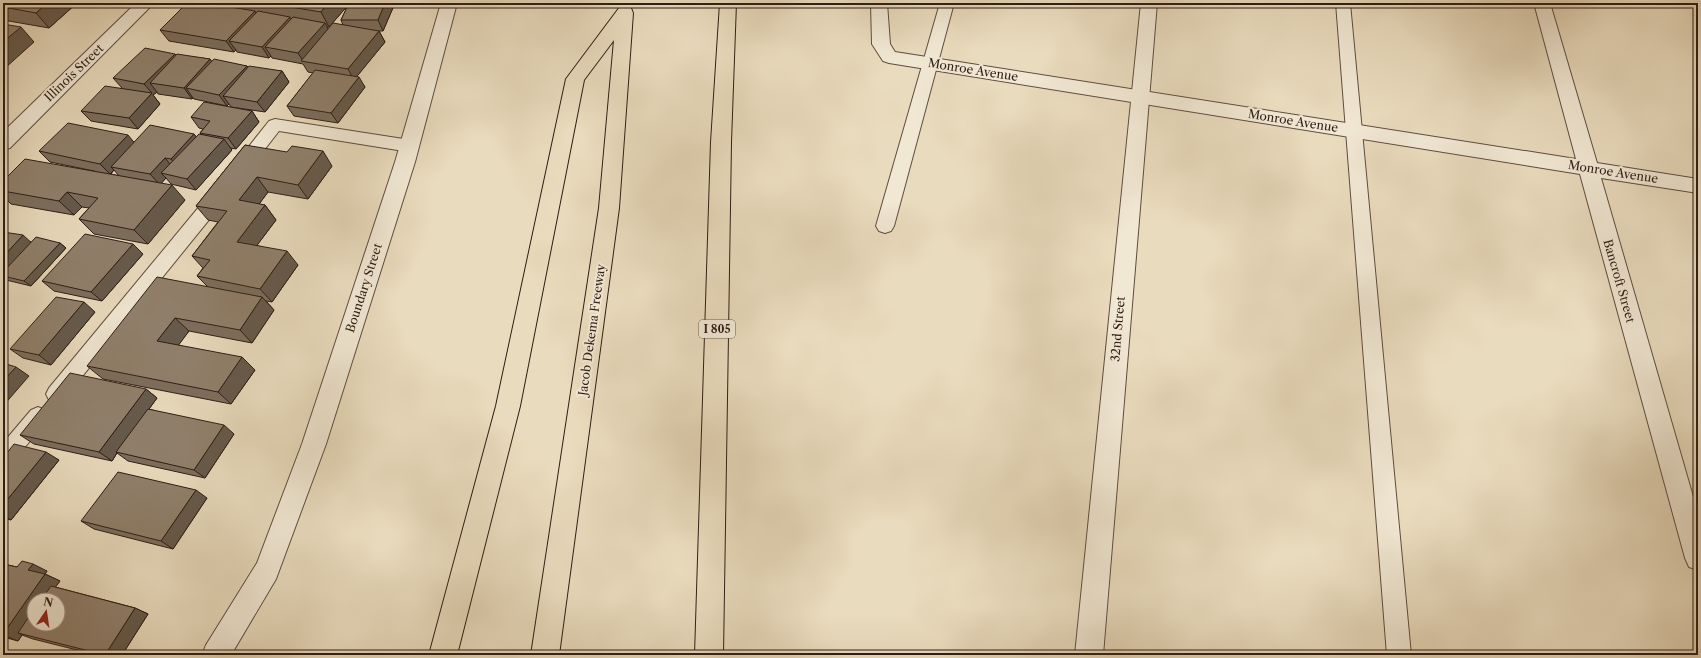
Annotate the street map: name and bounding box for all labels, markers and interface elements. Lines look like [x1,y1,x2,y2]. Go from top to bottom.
street label: Illinois Street [41,40,107,105]
street label: Monroe Avenue [927,55,1019,84]
street label: Monroe Avenue [1247,106,1339,135]
street label: Monroe Avenue [1567,157,1659,186]
street label: Bancroft Street [1600,237,1639,325]
street label: Boundary Street [342,241,385,334]
street label: Jacob Dekema Freeway [575,263,608,399]
street label: 32nd Street [1107,295,1128,362]
road number: I 805 [699,320,735,338]
north arrow [26,592,66,632]
text: N [42,594,55,610]

